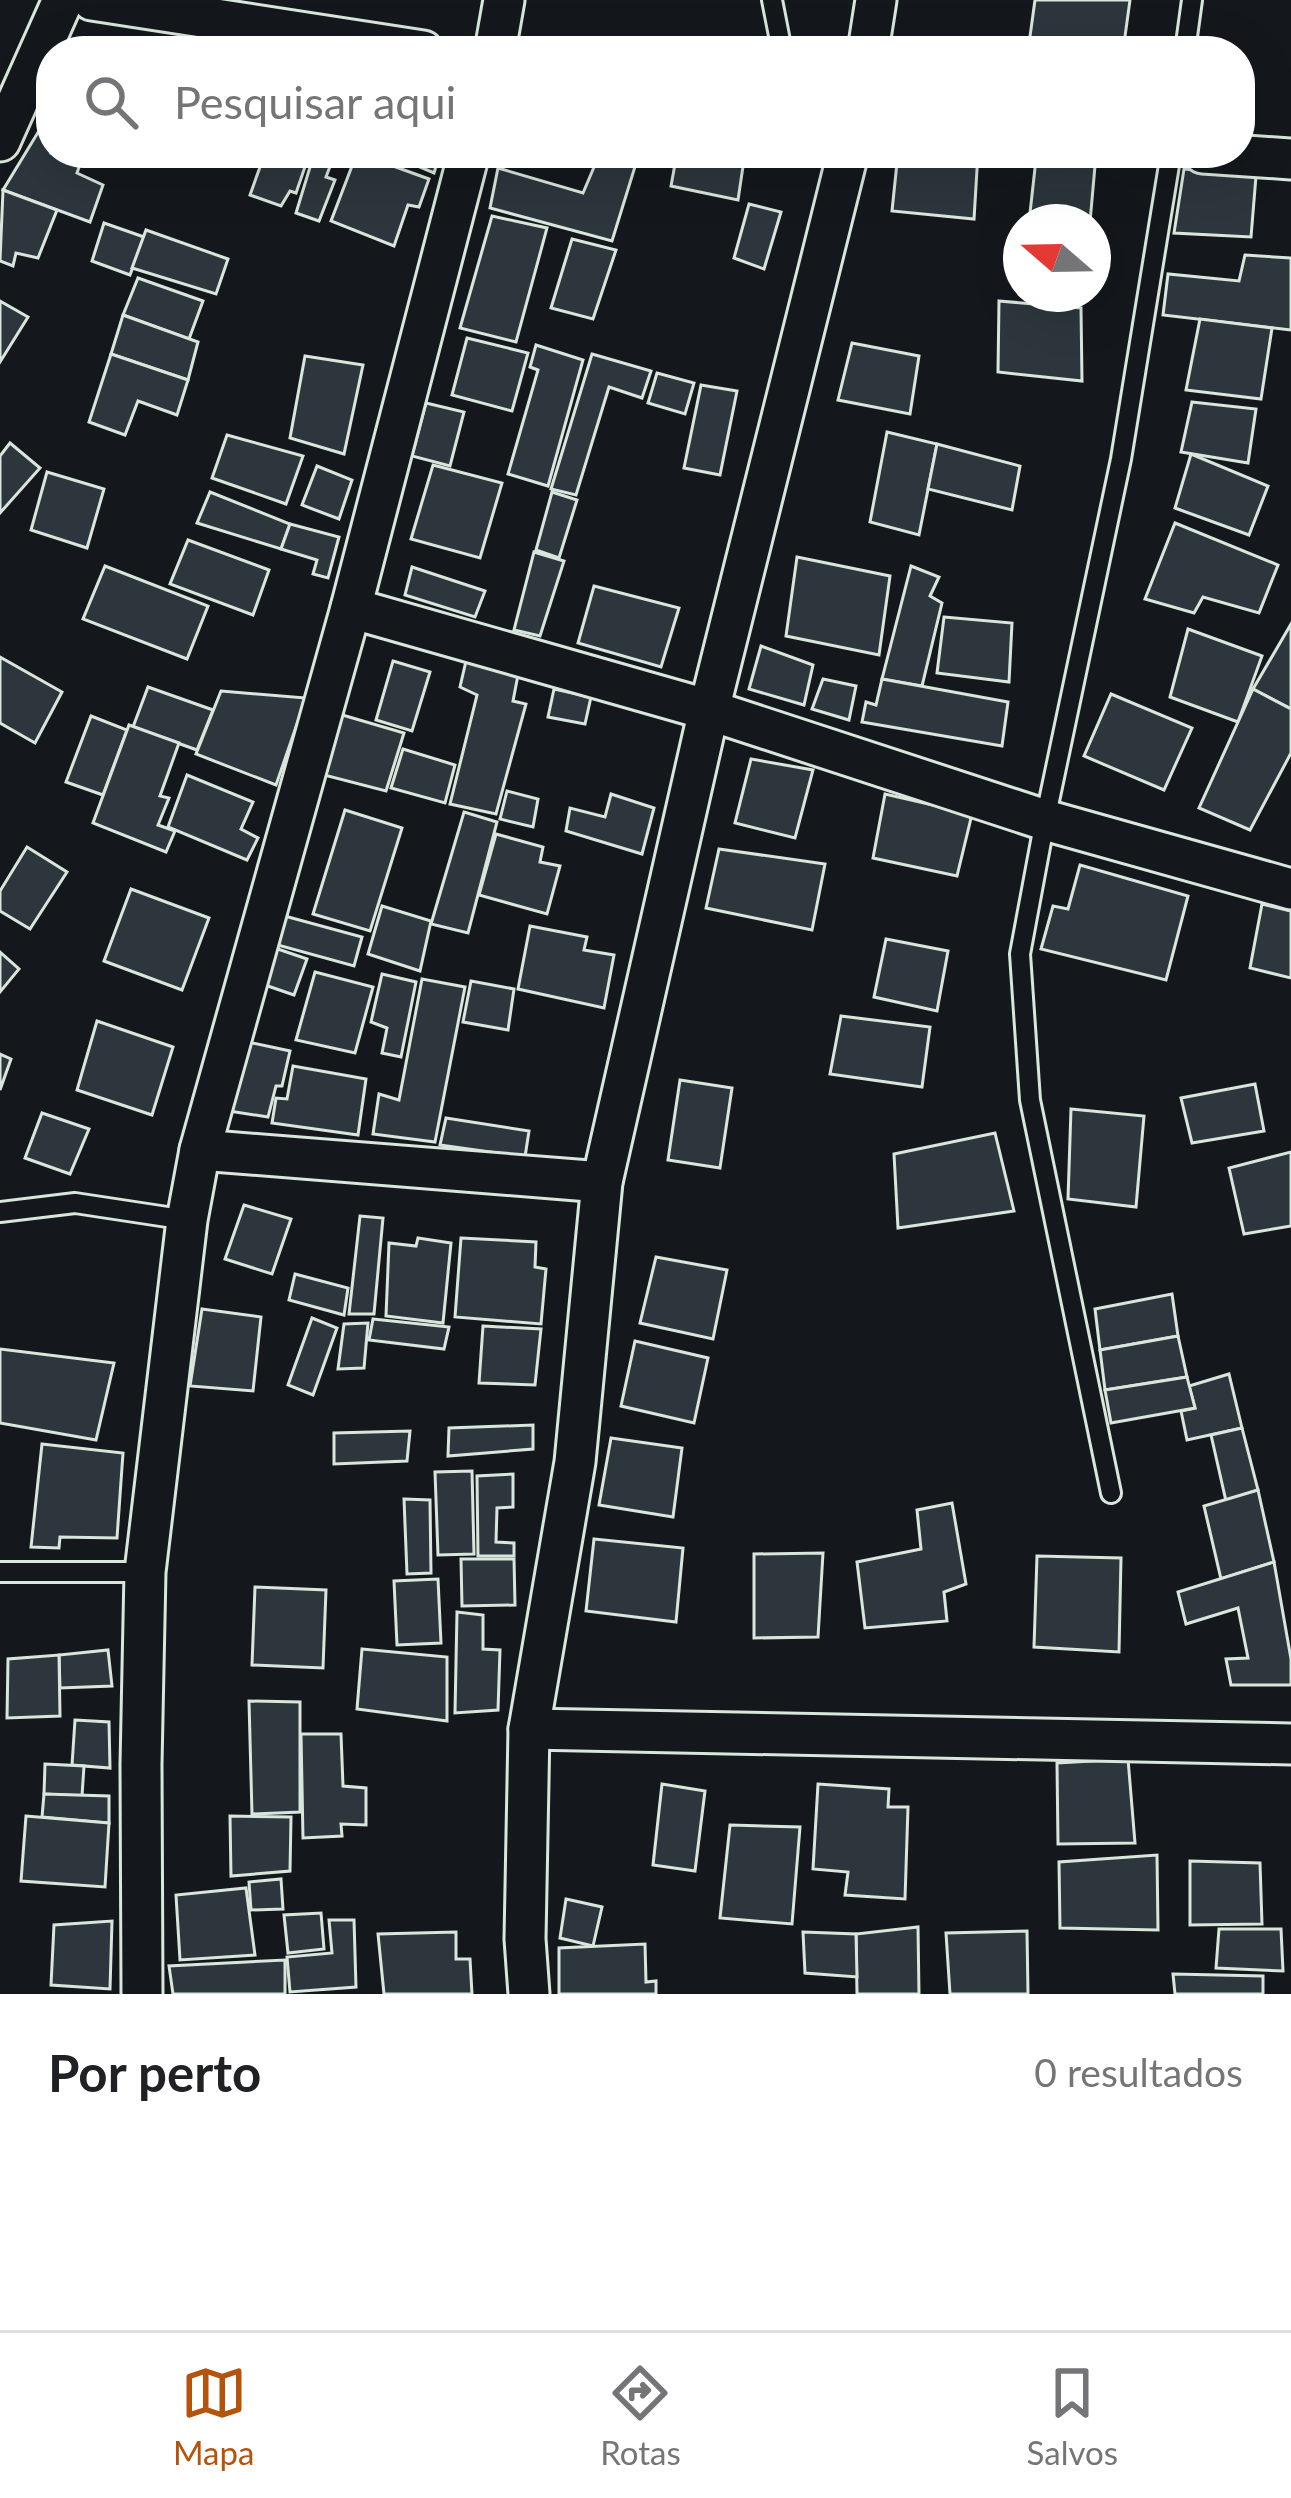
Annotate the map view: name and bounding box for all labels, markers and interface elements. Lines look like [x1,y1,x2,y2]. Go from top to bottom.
search box [36,36,1255,168]
icon: search [78,69,144,135]
text: Pesquisar aqui [174,75,456,129]
north arrow [1003,204,1111,312]
text: Por perto [48,2042,261,2103]
text: 0 resultados [1034,2049,1243,2095]
tab: Mapa [173,2360,254,2472]
tab: Rotas [600,2360,681,2472]
tab: Salvos [1027,2360,1118,2472]

